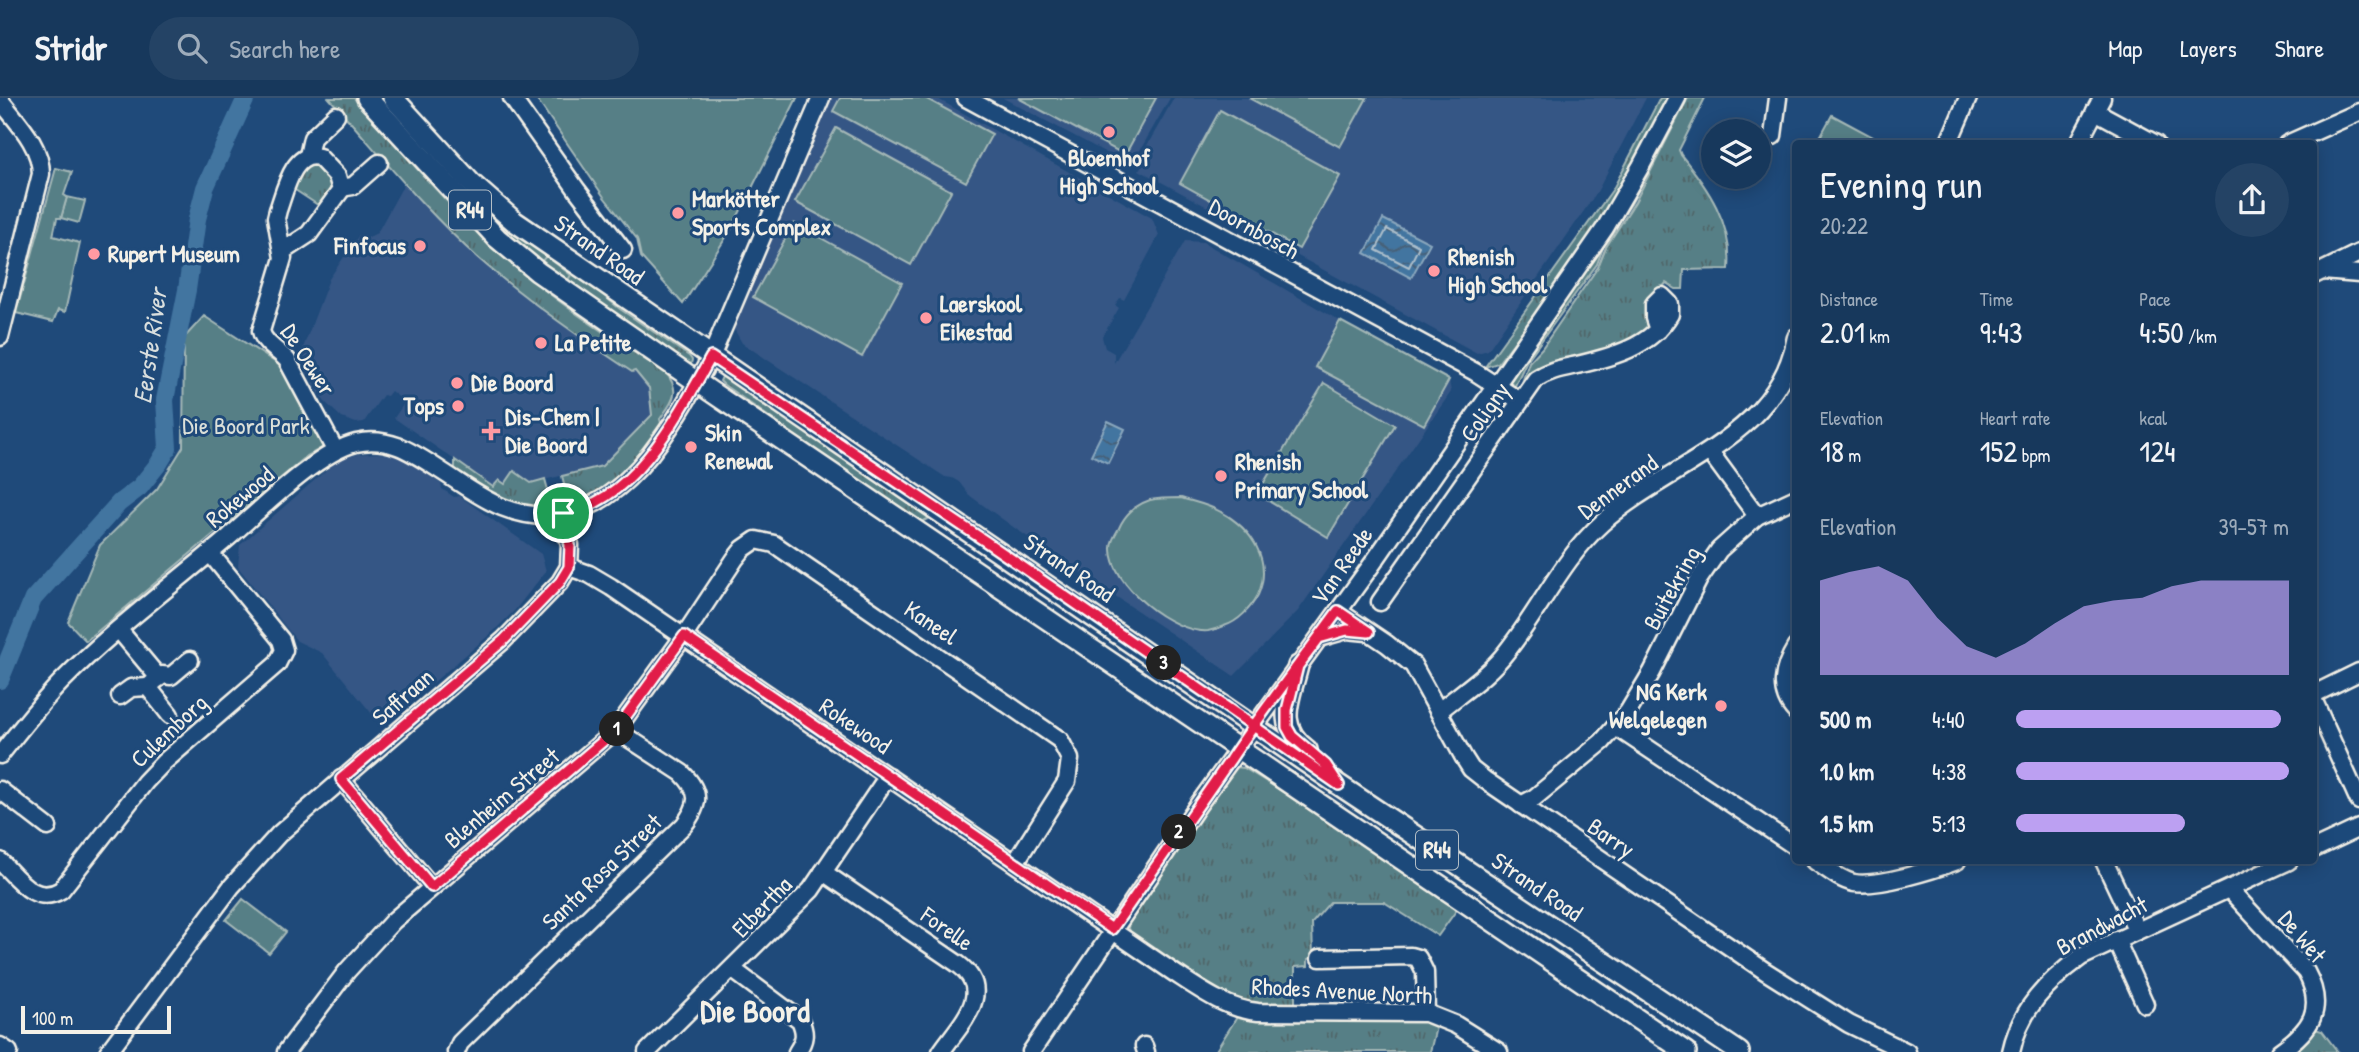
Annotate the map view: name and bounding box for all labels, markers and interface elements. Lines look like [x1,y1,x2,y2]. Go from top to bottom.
search box [149,17,639,80]
text: Stridr [35,26,107,70]
icon: search [173,29,211,67]
text: Search here [229,31,340,66]
text: Map [2108,32,2142,64]
text: Layers [2180,32,2237,64]
text: Share [2275,32,2324,64]
map controls [1701,119,1771,189]
button: layers [1701,119,1771,189]
marker: Bloemhof High School [1101,124,1117,140]
place label: Bloemhof High School [1059,141,1159,202]
text: Evening run [1820,158,1983,210]
button: share [2215,163,2289,237]
place label: Markötter Sports Complex [692,182,832,243]
road number: R44 [449,190,491,230]
street label: Doornbosch [1203,190,1306,266]
marker: Markötter Sports Complex [670,205,686,221]
street label: Strand Road [548,207,651,292]
text: 20:22 [1820,210,1868,241]
place label: Finfocus [333,229,406,261]
place label: Rupert Museum [108,237,240,270]
marker: Finfocus [412,238,428,254]
place label: Rhenish High School [1448,240,1548,301]
marker: Rupert Museum [86,246,102,262]
marker: Rhenish High School [1426,263,1442,279]
water label: Eerste River [124,283,175,406]
text: Distance [1820,286,1878,312]
text: Time [1980,286,2013,312]
text: Pace [2139,286,2171,312]
place label: Laerskool Eikestad [940,287,1023,347]
marker: Laerskool Eikestad [918,310,934,326]
text: 2.01 [1820,312,1865,352]
text: 9:43 [1980,312,2022,352]
text: 4:50 [2139,312,2184,352]
street label: De Oewer [274,317,344,401]
text: km [1865,323,1890,349]
text: /km [2184,323,2217,349]
place label: La Petite [555,326,632,358]
marker: La Petite [533,335,549,351]
place label: Die Boord [471,366,554,398]
marker: Die Boord [449,375,465,391]
street label: Coligny [1452,375,1516,448]
place label: Tops [403,389,444,422]
marker: Tops [450,398,466,414]
place label: Dis-Chem | Die Boord [505,400,600,460]
text: Elevation [1820,405,1883,431]
text: Heart rate [1980,405,2051,431]
text: kcal [2139,405,2167,431]
park label: Die Boord Park [182,409,310,441]
place label: Skin Renewal [705,416,773,476]
marker: Dis-Chem | Die Boord [483,423,499,439]
text: 18 [1820,431,1844,471]
text: 152 [1980,431,2017,471]
text: 124 [2139,431,2176,471]
marker: Skin Renewal [683,439,699,455]
text: m [1844,442,1861,468]
text: bpm [2017,442,2051,468]
place label: Rhenish Primary School [1235,445,1369,506]
street label: Dennerand [1571,446,1664,526]
street label: Rokewood [198,458,280,534]
marker: Rhenish Primary School [1213,468,1229,484]
pin [533,483,593,543]
icon: arrive [544,494,582,532]
text: Elevation [1820,511,1896,542]
text: 39–57 m [2219,511,2289,542]
street label: Van Reede [1303,520,1380,611]
street label: Strand Road [1018,525,1121,609]
street label: Buitekring [1635,540,1707,635]
street label: Kaneel [898,593,965,652]
pin: 3 [1146,646,1182,680]
text: 3 [1159,649,1168,675]
street label: Saffraan [365,661,440,732]
place label: NG Kerk Welgelegen [1609,675,1707,736]
street label: Culemborg [123,686,214,774]
street label: Rokewood [813,690,898,761]
marker: NG Kerk Welgelegen [1713,698,1729,714]
text: 500 m [1820,704,1871,735]
text: 4:40 [1932,704,1965,735]
pin: 1 [600,712,634,746]
text: 1 [613,715,620,741]
street label: Blenheim Street [437,739,566,855]
text: 1.0 km [1820,756,1874,787]
text: 4:38 [1932,756,1966,787]
street label: Santa Rosa Street [534,805,669,937]
text: 1.5 km [1820,808,1873,839]
text: 5:13 [1932,808,1966,839]
street label: Barry [1582,810,1641,864]
pin: 2 [1162,814,1196,850]
text: 2 [1174,818,1183,844]
road number: R44 [1416,830,1458,870]
street label: Strand Road [1486,844,1589,928]
street label: Elbertha [724,869,798,944]
street label: Brandwacht [2050,887,2153,963]
street label: Forelle [914,898,981,958]
street label: De Wet [2272,903,2334,970]
street label: Rhodes Avenue North [1251,969,1433,1011]
district label: Die Boord [700,989,810,1032]
scale bar [21,1003,172,1035]
text: 100 m [32,1005,73,1031]

